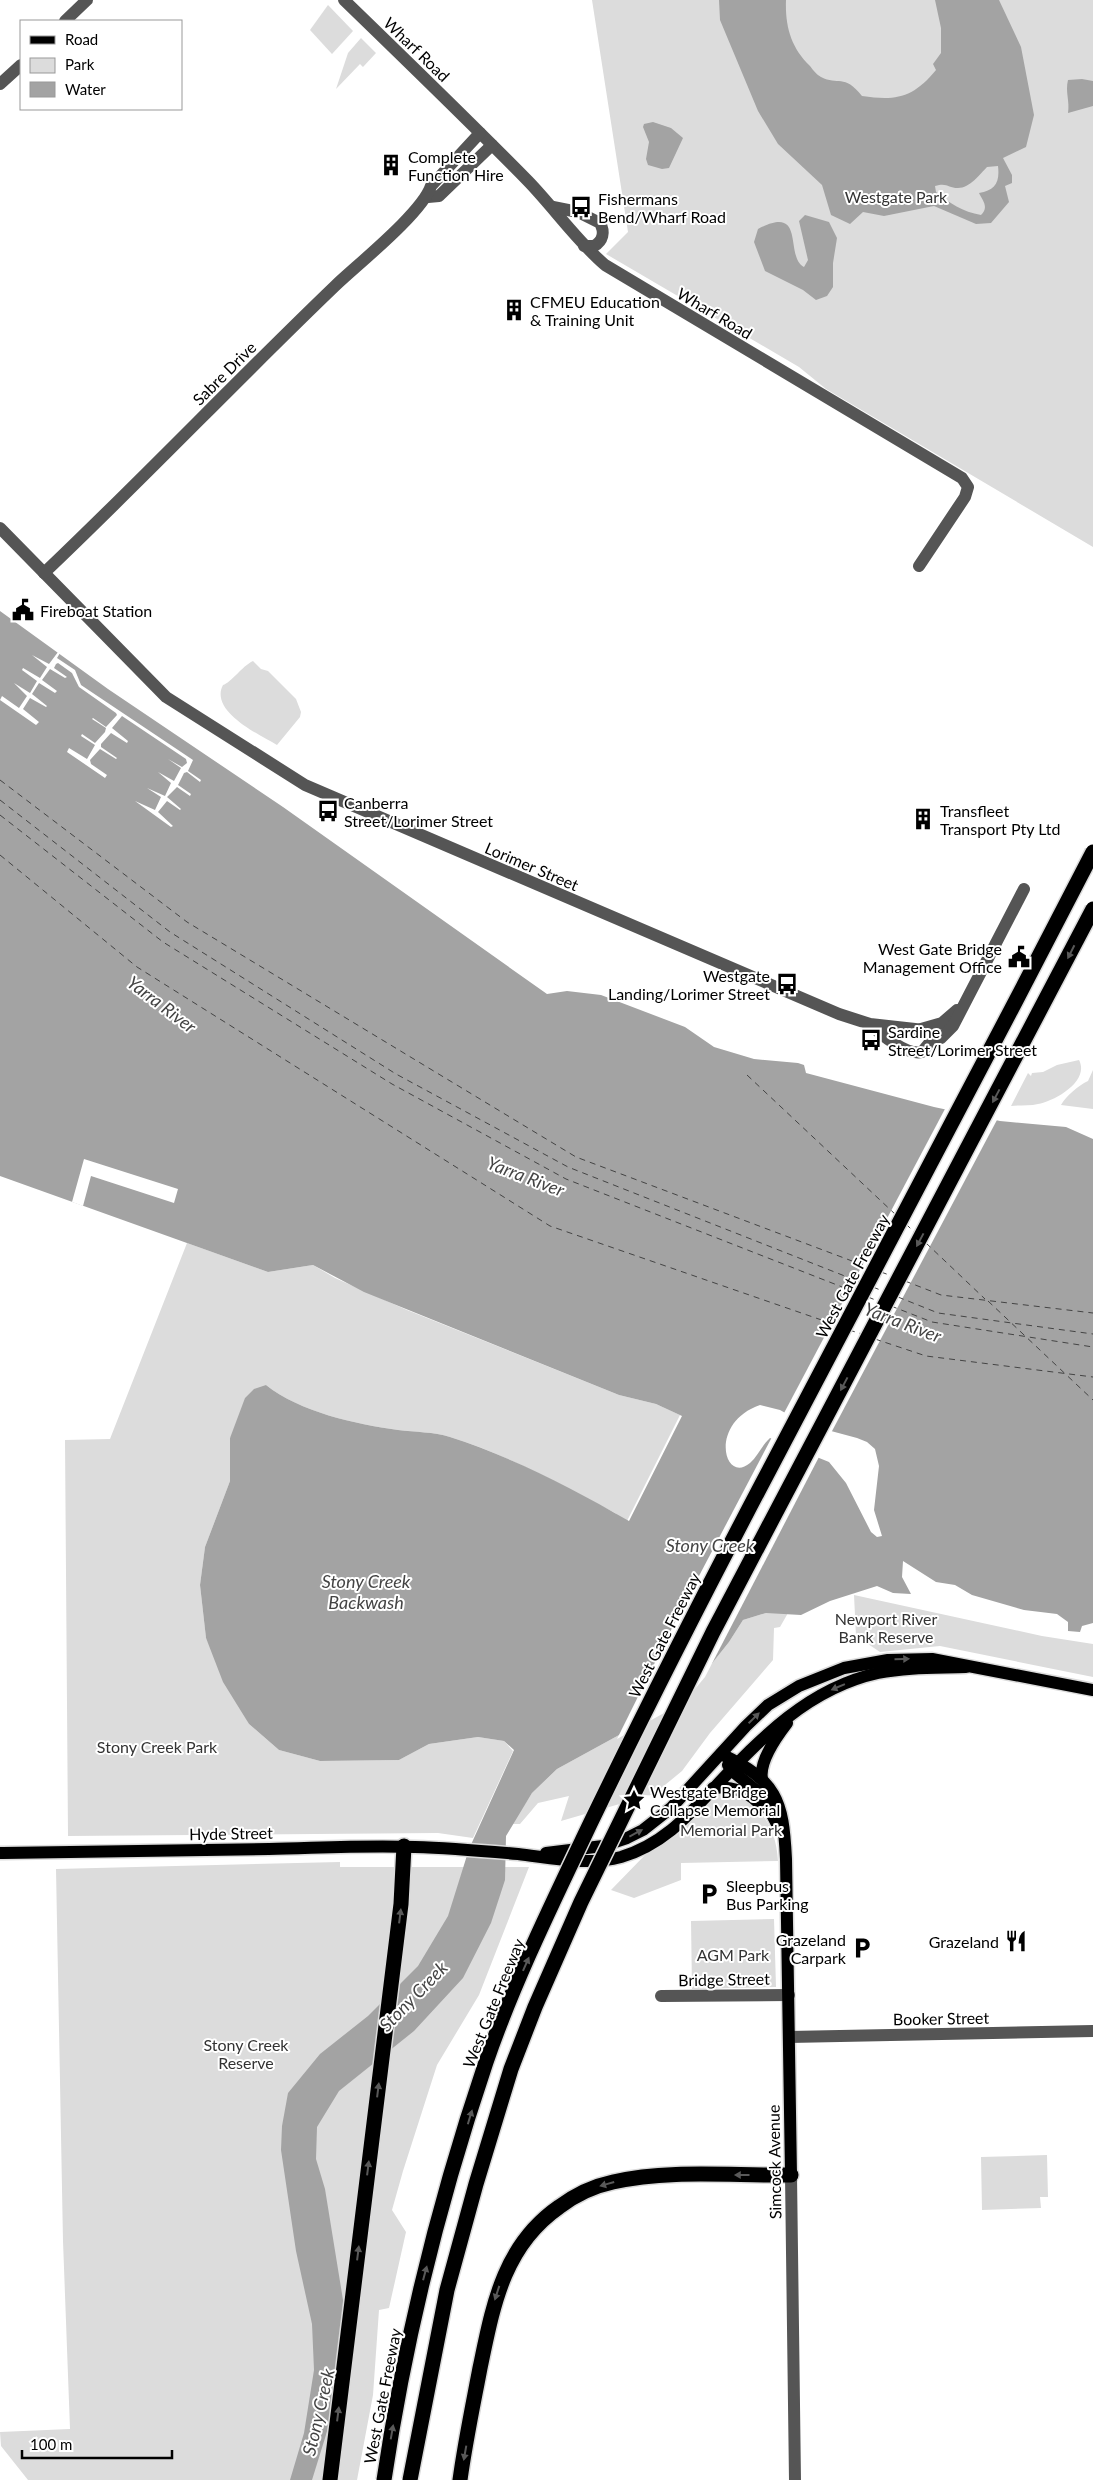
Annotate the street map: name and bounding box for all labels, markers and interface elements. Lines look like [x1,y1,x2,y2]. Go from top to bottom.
street label: Wharf Road [380,13,454,85]
legend [20,20,182,110]
text: Road [65,30,98,48]
text: Park [65,55,95,73]
text: Water [65,80,106,98]
place label: Complete Function Hire [408,147,504,184]
building icon: Complete Function Hire [378,152,404,178]
park label: Westgate Park [845,187,948,206]
place label: Fishermans Bend/Wharf Road [598,189,726,226]
bus stop icon: Fishermans Bend/Wharf Road [568,194,594,220]
street label: Wharf Road [674,283,756,343]
place label: CFMEU Education & Training Unit [530,292,660,329]
building icon: CFMEU Education & Training Unit [501,297,527,323]
street label: Sabre Drive [188,337,260,409]
public building icon: Fireboat Station [10,597,36,623]
place label: Fireboat Station [40,601,152,620]
place label: Canberra Street/Lorimer Street [344,793,493,830]
bus stop icon: Canberra Street/Lorimer Street [315,798,341,824]
place label: Transfleet Transport Pty Ltd [940,801,1060,838]
building icon: Transfleet Transport Pty Ltd [910,806,936,832]
street label: Lorimer Street [482,838,582,894]
place label: West Gate Bridge Management Office [863,939,1002,976]
public building icon: West Gate Bridge Management Office [1006,944,1032,970]
one-way arrow [1067,945,1075,959]
place label: Westgate Landing/Lorimer Street [608,966,770,1003]
water label: Yarra River [123,971,201,1038]
bus stop icon: Westgate Landing/Lorimer Street [774,971,800,997]
place label: Sardine Street/Lorimer Street [888,1022,1037,1059]
bus stop icon: Sardine Street/Lorimer Street [858,1027,884,1053]
one-way arrow [992,1089,1000,1103]
water label: Yarra River [484,1151,568,1201]
street label: West Gate Freeway [811,1210,893,1341]
one-way arrow [916,1233,924,1247]
water label: Yarra River [861,1297,945,1347]
one-way arrow [840,1376,848,1391]
water label: Stony Creek [666,1534,755,1556]
street label: West Gate Freeway [624,1569,704,1701]
water label: Stony Creek Backwash [322,1570,411,1613]
park label: Newport River Bank Reserve [835,1609,938,1646]
one-way arrow [894,1655,910,1663]
one-way arrow [831,1683,845,1691]
one-way arrow [748,1712,760,1724]
park label: Stony Creek Park [97,1737,218,1756]
place label: Westgate Bridge Collapse Memorial [650,1782,780,1819]
place icon: Westgate Bridge Collapse Memorial [621,1787,647,1813]
park label: Memorial Park [680,1820,783,1839]
street label: Hyde Street [189,1823,273,1843]
one-way arrow [629,1829,644,1837]
place label: Sleepbus Bus Parking [726,1876,808,1913]
parking icon: Sleepbus Bus Parking [696,1881,722,1907]
one-way arrow [396,1908,404,1924]
restaurant icon: Grazeland [1003,1928,1029,1954]
place label: Grazeland Carpark [776,1930,847,1967]
place label: Grazeland [929,1932,999,1951]
street label: West Gate Freeway [458,1935,528,2070]
parking icon: Grazeland Carpark [849,1935,875,1961]
park label: AGM Park [697,1945,770,1964]
water label: Stony Creek [374,1956,452,2036]
one-way arrow [522,1957,530,1971]
street label: Bridge Street [678,1969,770,1989]
street label: Booker Street [893,2008,990,2028]
park label: Stony Creek Reserve [204,2035,289,2072]
one-way arrow [374,2081,382,2097]
street label: Simcock Avenue [764,2105,784,2219]
one-way arrow [466,2109,474,2124]
one-way arrow [364,2159,372,2175]
one-way arrow [734,2171,750,2179]
one-way arrow [599,2180,614,2188]
one-way arrow [354,2245,362,2261]
one-way arrow [421,2265,429,2280]
one-way arrow [492,2286,500,2301]
street label: West Gate Freeway [360,2326,405,2465]
water label: Stony Creek [297,2366,339,2458]
one-way arrow [334,2406,342,2422]
one-way arrow [389,2424,397,2440]
scale bar [22,2428,172,2460]
text: 100 m [30,2435,72,2453]
one-way arrow [460,2445,468,2461]

